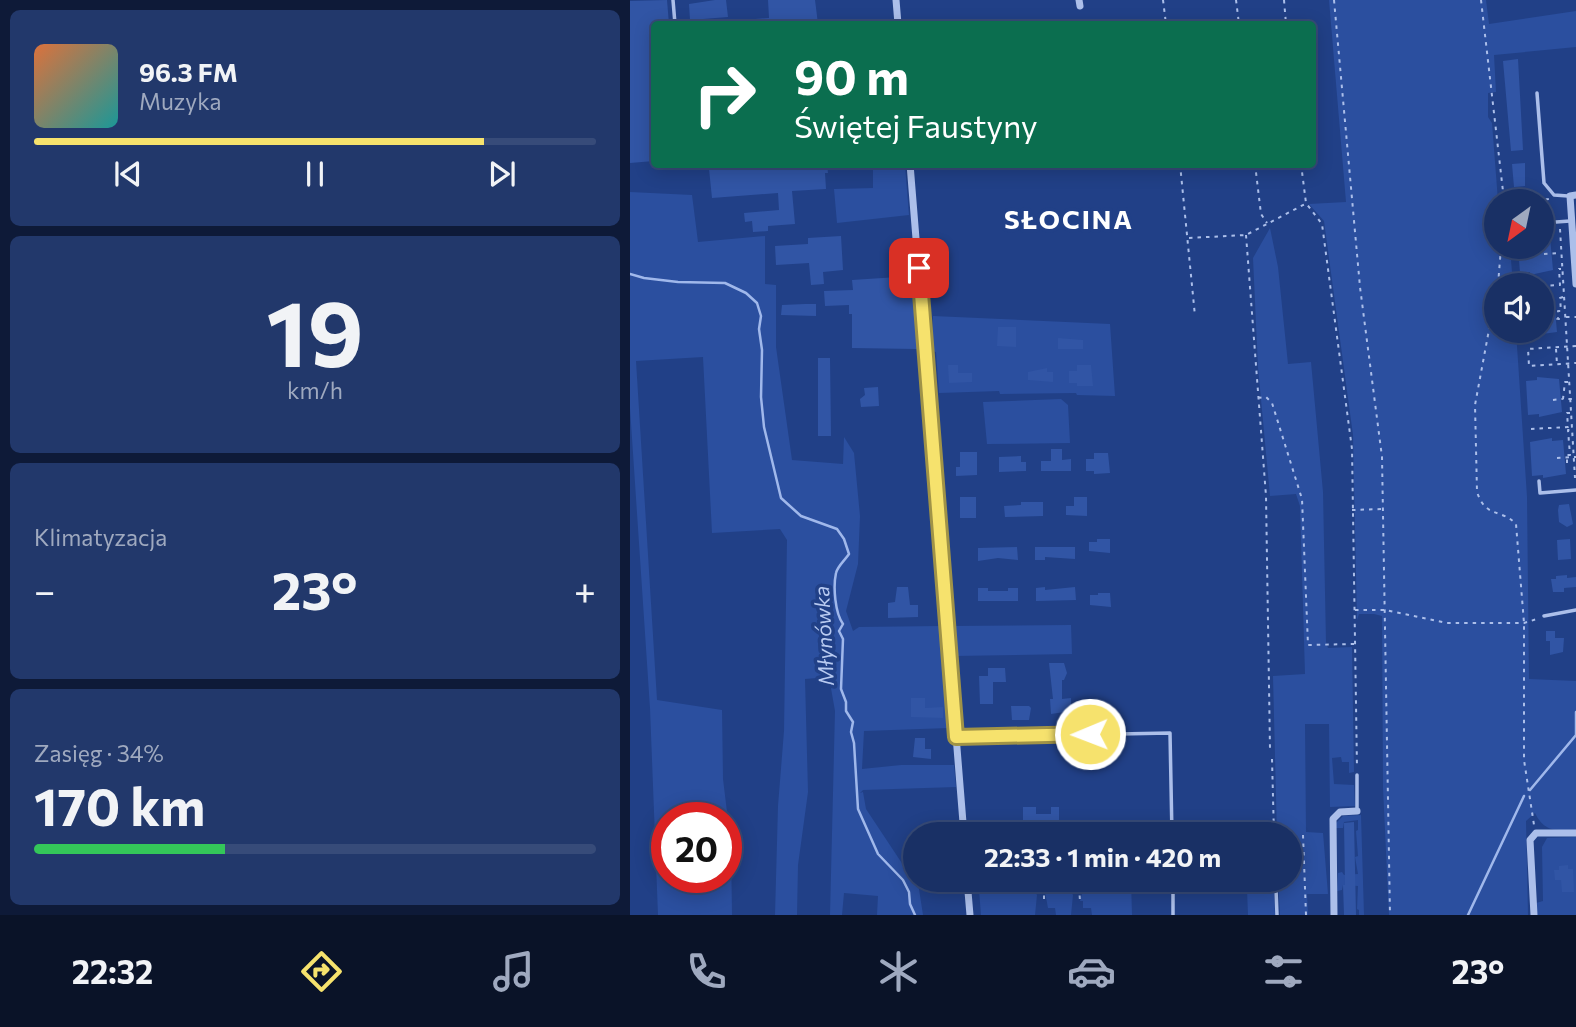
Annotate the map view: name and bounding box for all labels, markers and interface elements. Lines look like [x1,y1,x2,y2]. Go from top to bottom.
text: 90 m [794,45,909,105]
icon: right [679,49,770,140]
text: 96.3 FM [139,56,238,87]
text: Muzyka [139,87,222,115]
text: Świętej Faustyny [794,105,1038,145]
icon: previous [109,155,147,193]
icon: pause [296,155,334,193]
icon: next [483,155,521,193]
north arrow [1484,189,1554,259]
map controls [1484,189,1554,343]
district label: SŁOCINA [1004,203,1134,234]
pin [889,238,949,298]
icon: arrive [900,249,938,287]
button: sound [1484,273,1554,343]
text: 19 [266,274,364,386]
text: km/h [287,376,343,404]
text: Klimatyzacja [34,523,167,551]
text: 23° [272,557,358,621]
text: − [34,566,56,613]
text: + [574,566,596,613]
water label: Młynówka [808,585,838,687]
position arrow [1053,697,1127,771]
text: Zasięg · 34% [34,739,164,767]
text: 170 km [34,773,206,837]
speed limit sign: 20 [651,802,742,893]
text: 22:33 · 1 min · 420 m [984,841,1221,872]
icon: directions [297,947,346,996]
icon: music [489,947,538,996]
icon: phone [682,947,731,996]
icon: climate [874,947,923,996]
icon: car [1067,947,1116,996]
icon: filters [1259,947,1308,996]
text: 22:32 [72,951,153,991]
text: 23° [1451,951,1504,991]

